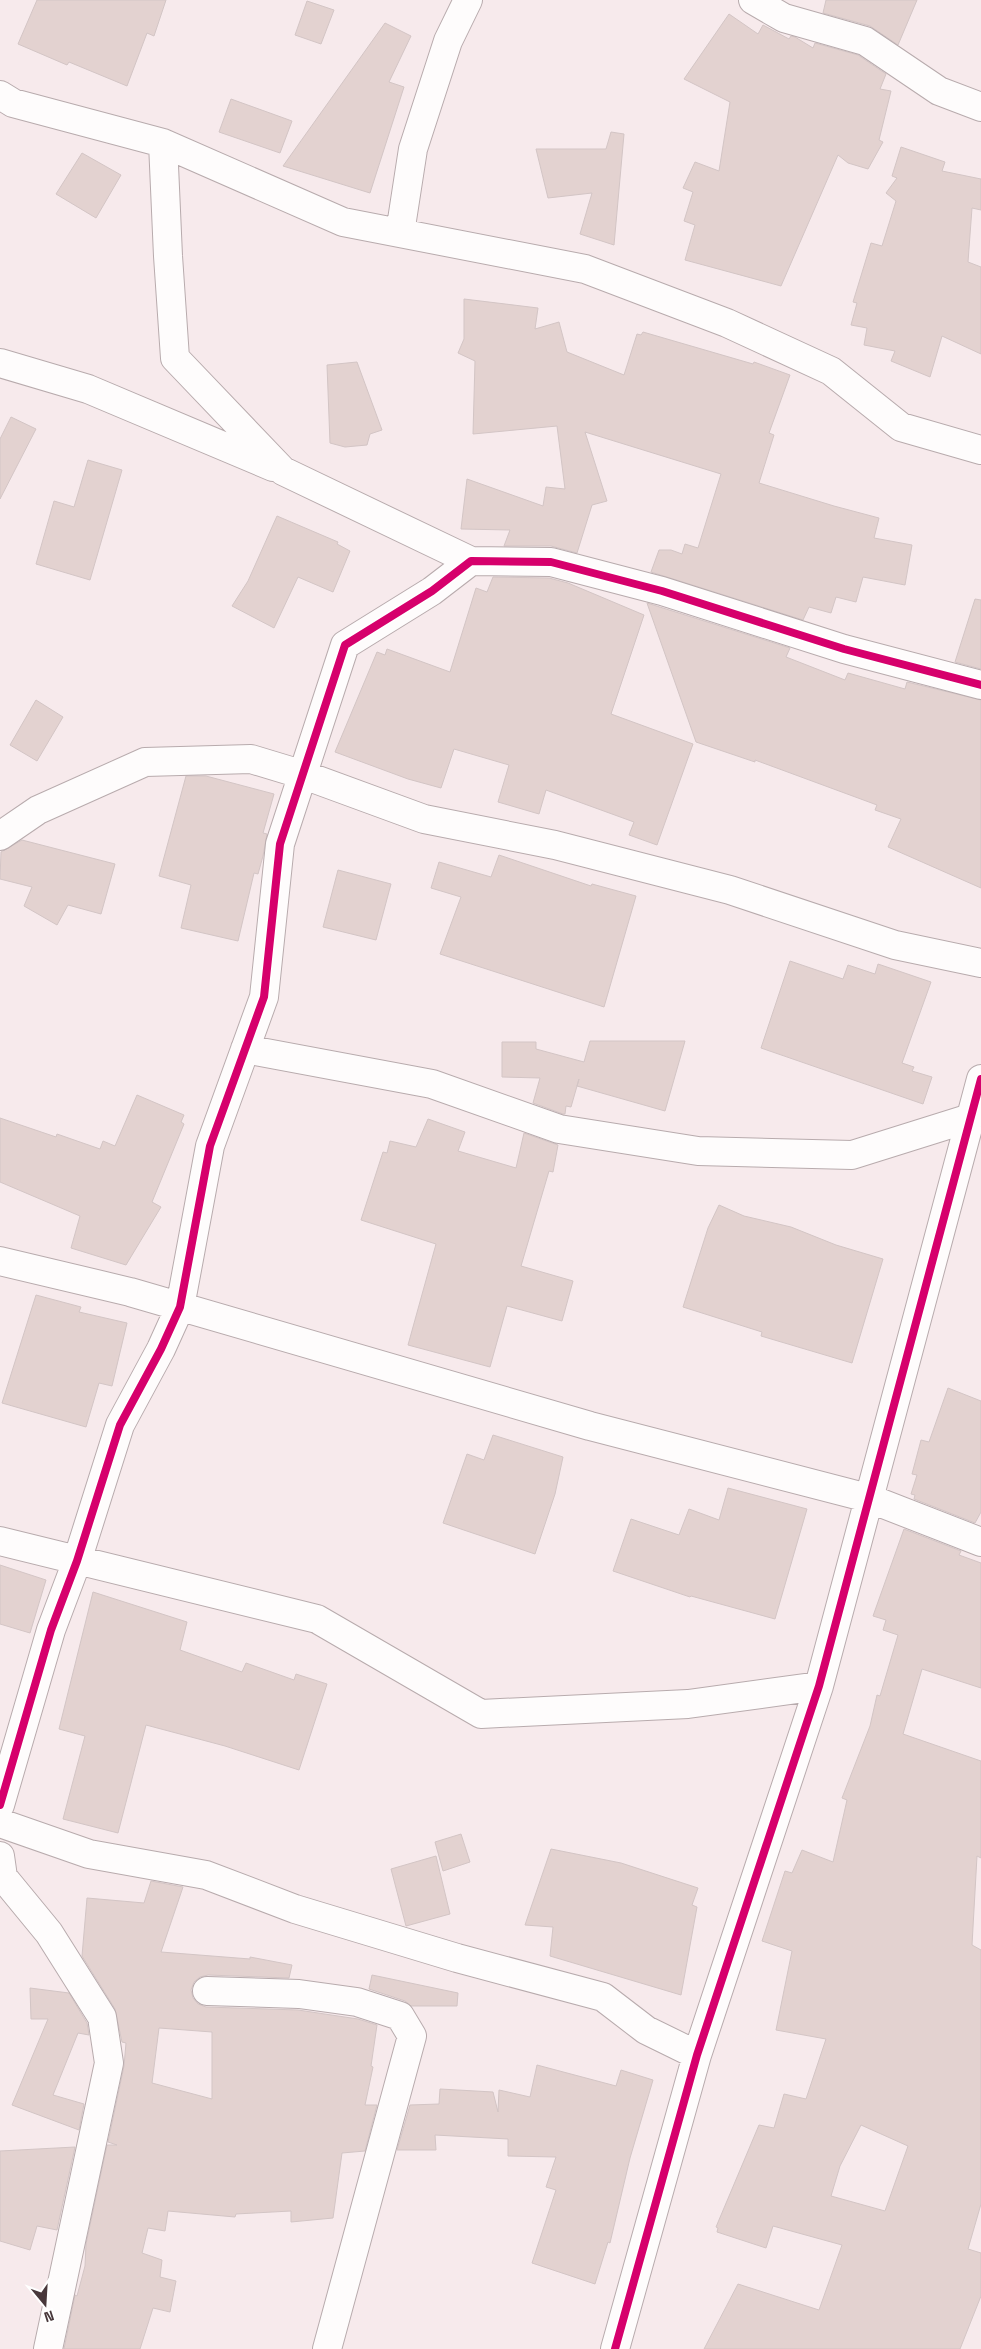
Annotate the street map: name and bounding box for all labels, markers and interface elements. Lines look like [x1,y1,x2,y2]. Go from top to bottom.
north arrow [20,2279,70,2329]
text: N [42,2306,56,2326]

